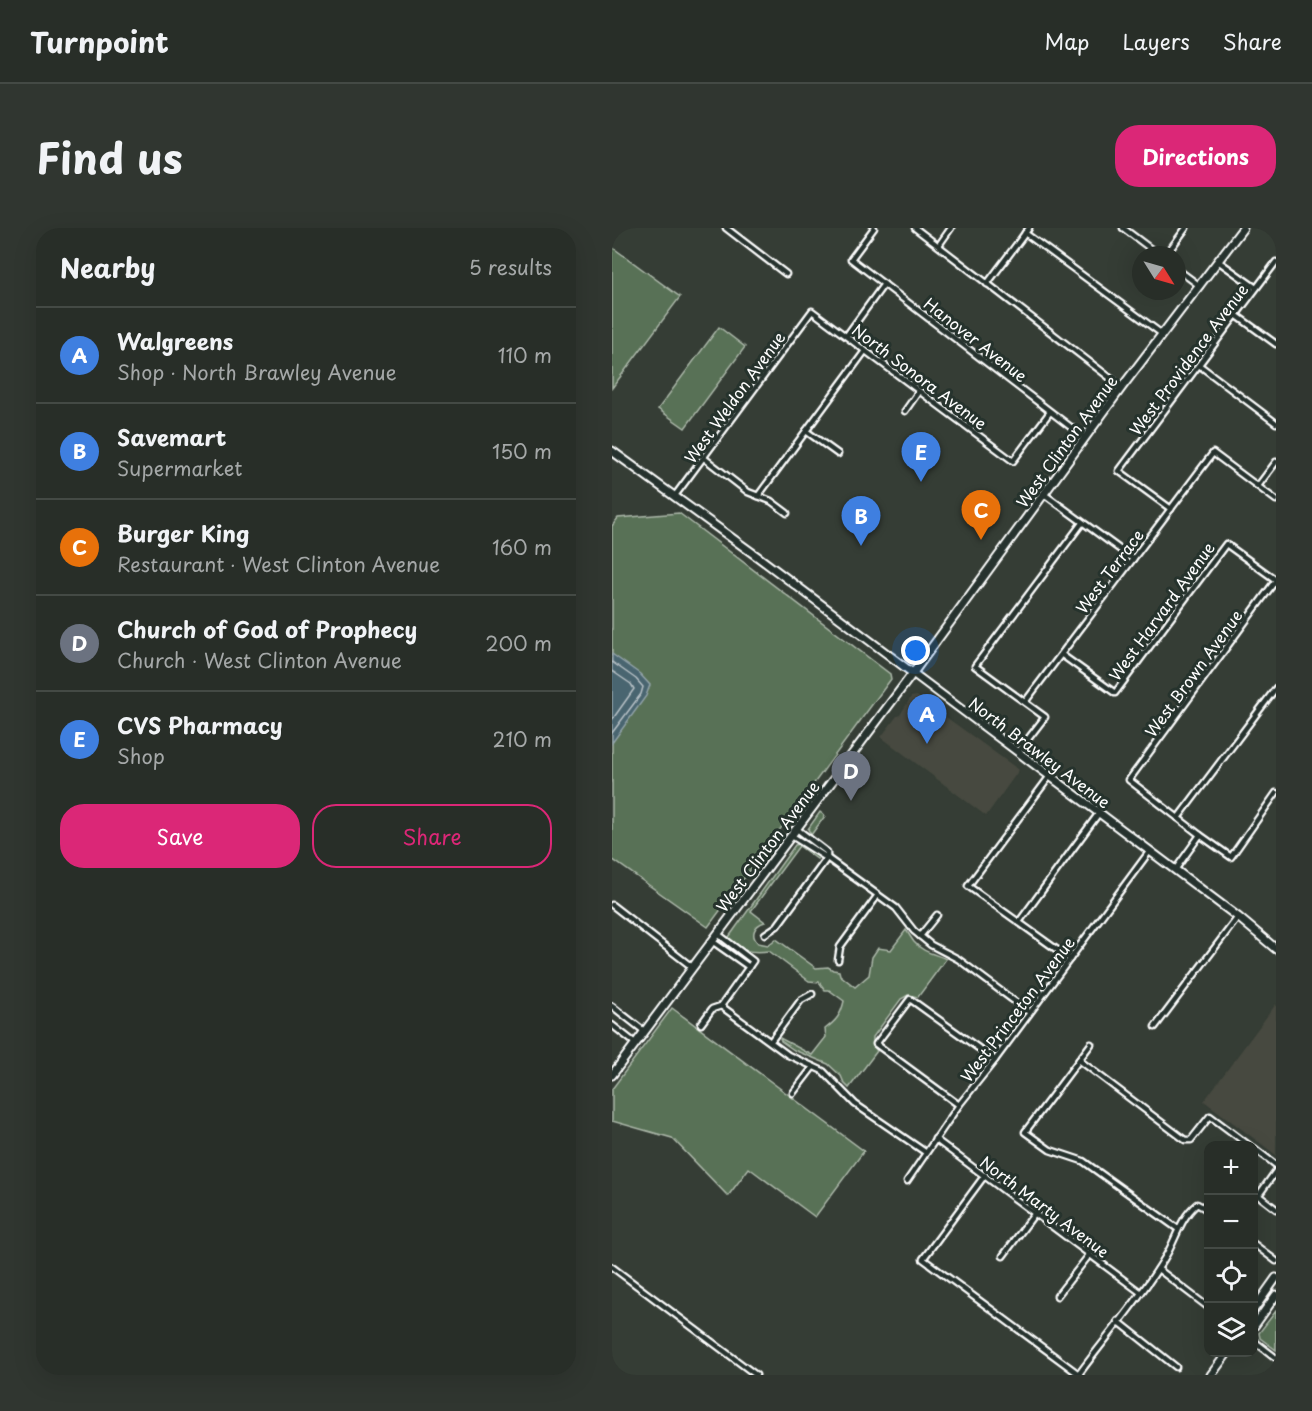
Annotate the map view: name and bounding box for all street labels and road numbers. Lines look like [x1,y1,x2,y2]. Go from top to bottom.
street label: West Providence Avenue [1123,278,1253,440]
street label: Hanover Avenue [919,291,1033,387]
street label: North Sonora Avenue [848,317,993,435]
street label: West Weldon Avenue [678,326,790,468]
street label: West Clinton Avenue [1010,369,1123,512]
street label: West Terrace [1069,524,1149,618]
street label: West Harvard Avenue [1102,536,1220,685]
street label: West Brown Avenue [1138,604,1248,742]
street label: North Brawley Avenue [964,691,1116,813]
street label: West Clinton Avenue [710,775,825,917]
street label: West Princeton Avenue [954,931,1080,1087]
street label: North Marty Avenue [975,1149,1115,1263]

